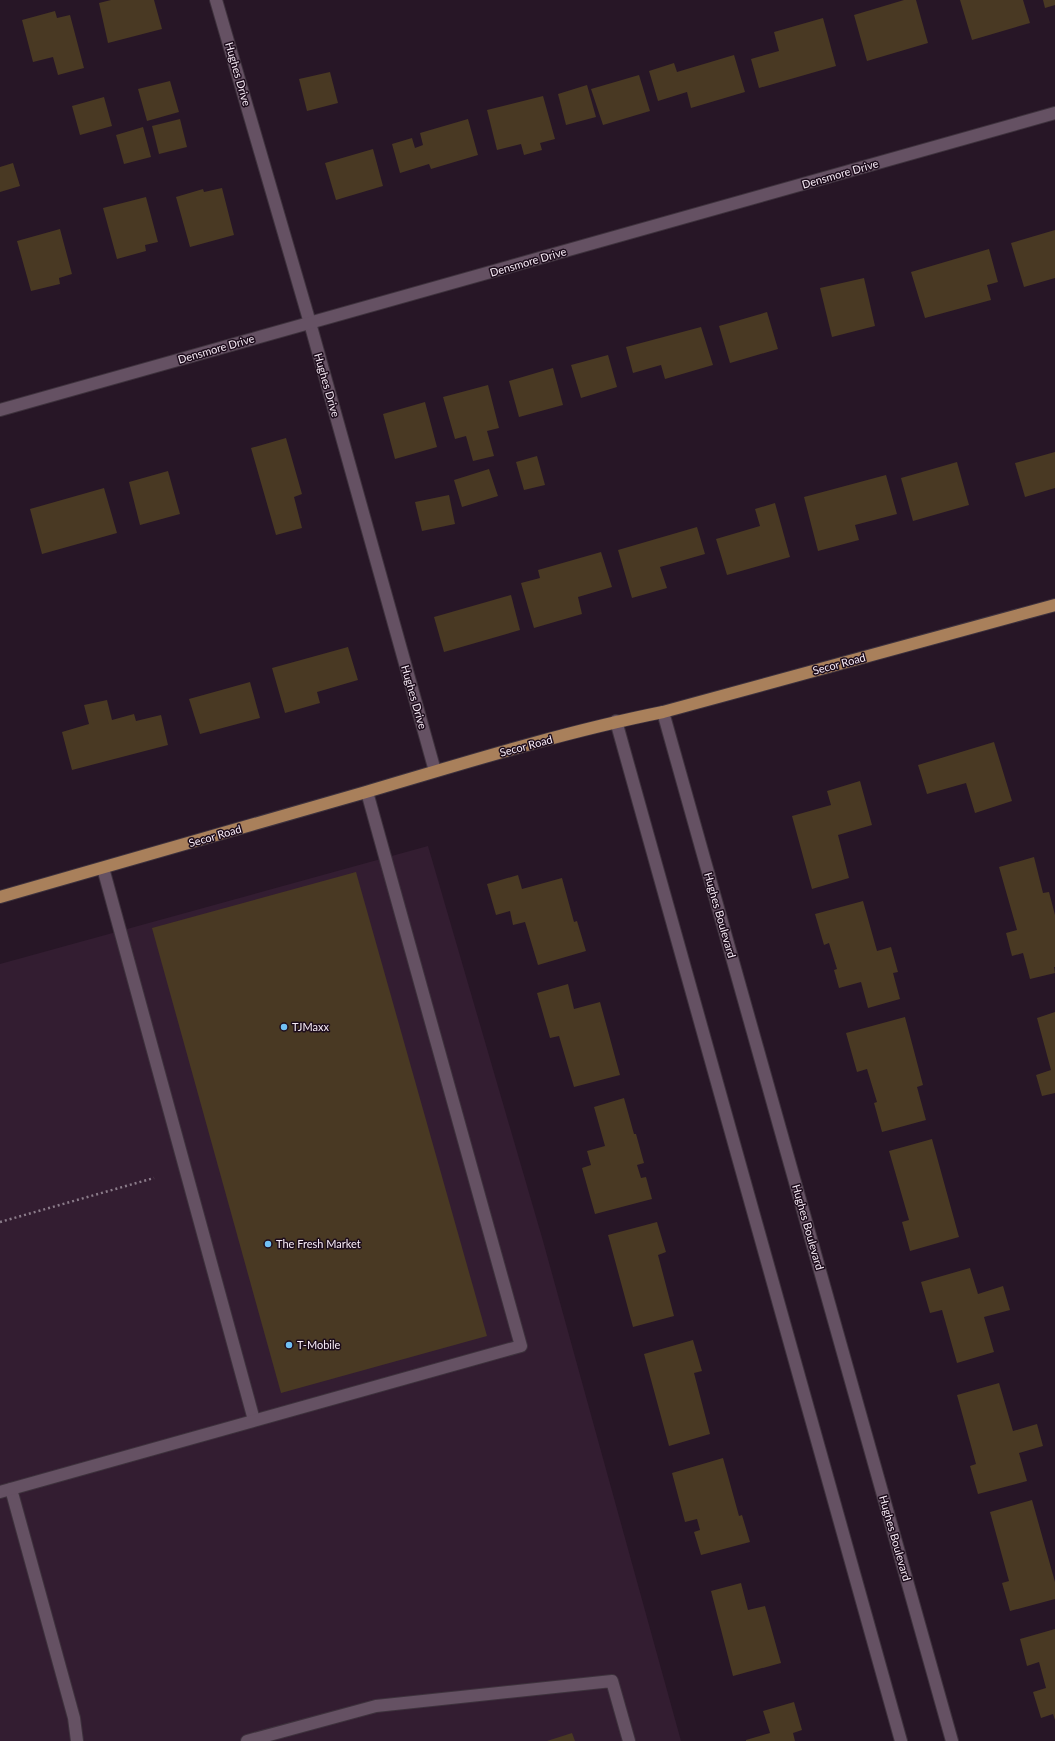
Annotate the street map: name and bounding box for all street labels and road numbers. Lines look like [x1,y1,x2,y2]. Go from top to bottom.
street label: Hughes Drive [223,40,254,108]
street label: Densmore Drive [800,156,880,191]
street label: Densmore Drive [488,244,568,279]
street label: Densmore Drive [176,331,256,366]
street label: Hughes Drive [312,351,343,419]
street label: Secor Road [811,650,867,677]
street label: Hughes Drive [399,663,430,731]
street label: Secor Road [498,732,554,759]
street label: Secor Road [187,822,243,849]
street label: Hughes Boulevard [702,871,739,959]
street label: Hughes Boulevard [790,1183,827,1271]
street label: Hughes Boulevard [877,1494,914,1582]

